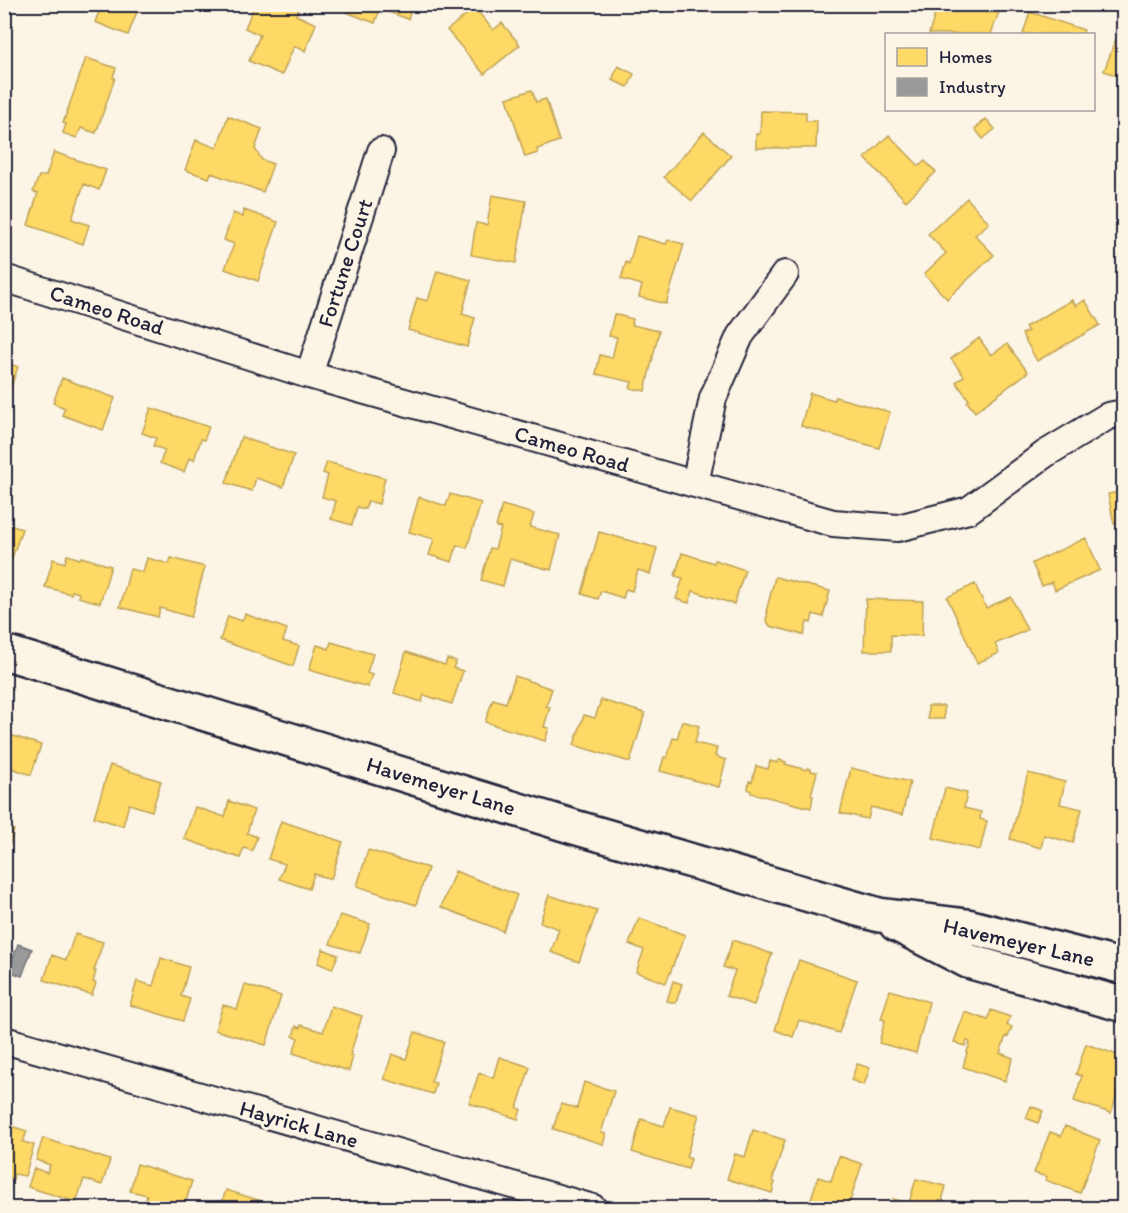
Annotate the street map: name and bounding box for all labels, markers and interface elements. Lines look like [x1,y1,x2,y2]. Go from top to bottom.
legend [885,33,1095,111]
text: Homes [939,46,992,68]
text: Industry [939,76,1006,98]
street label: Fortune Court [312,195,378,331]
street label: Cameo Road [46,279,168,341]
street label: Cameo Road [511,420,633,478]
street label: Havemeyer Lane [363,751,519,821]
street label: Havemeyer Lane [941,911,1097,973]
street label: Hayrick Lane [237,1094,361,1154]

